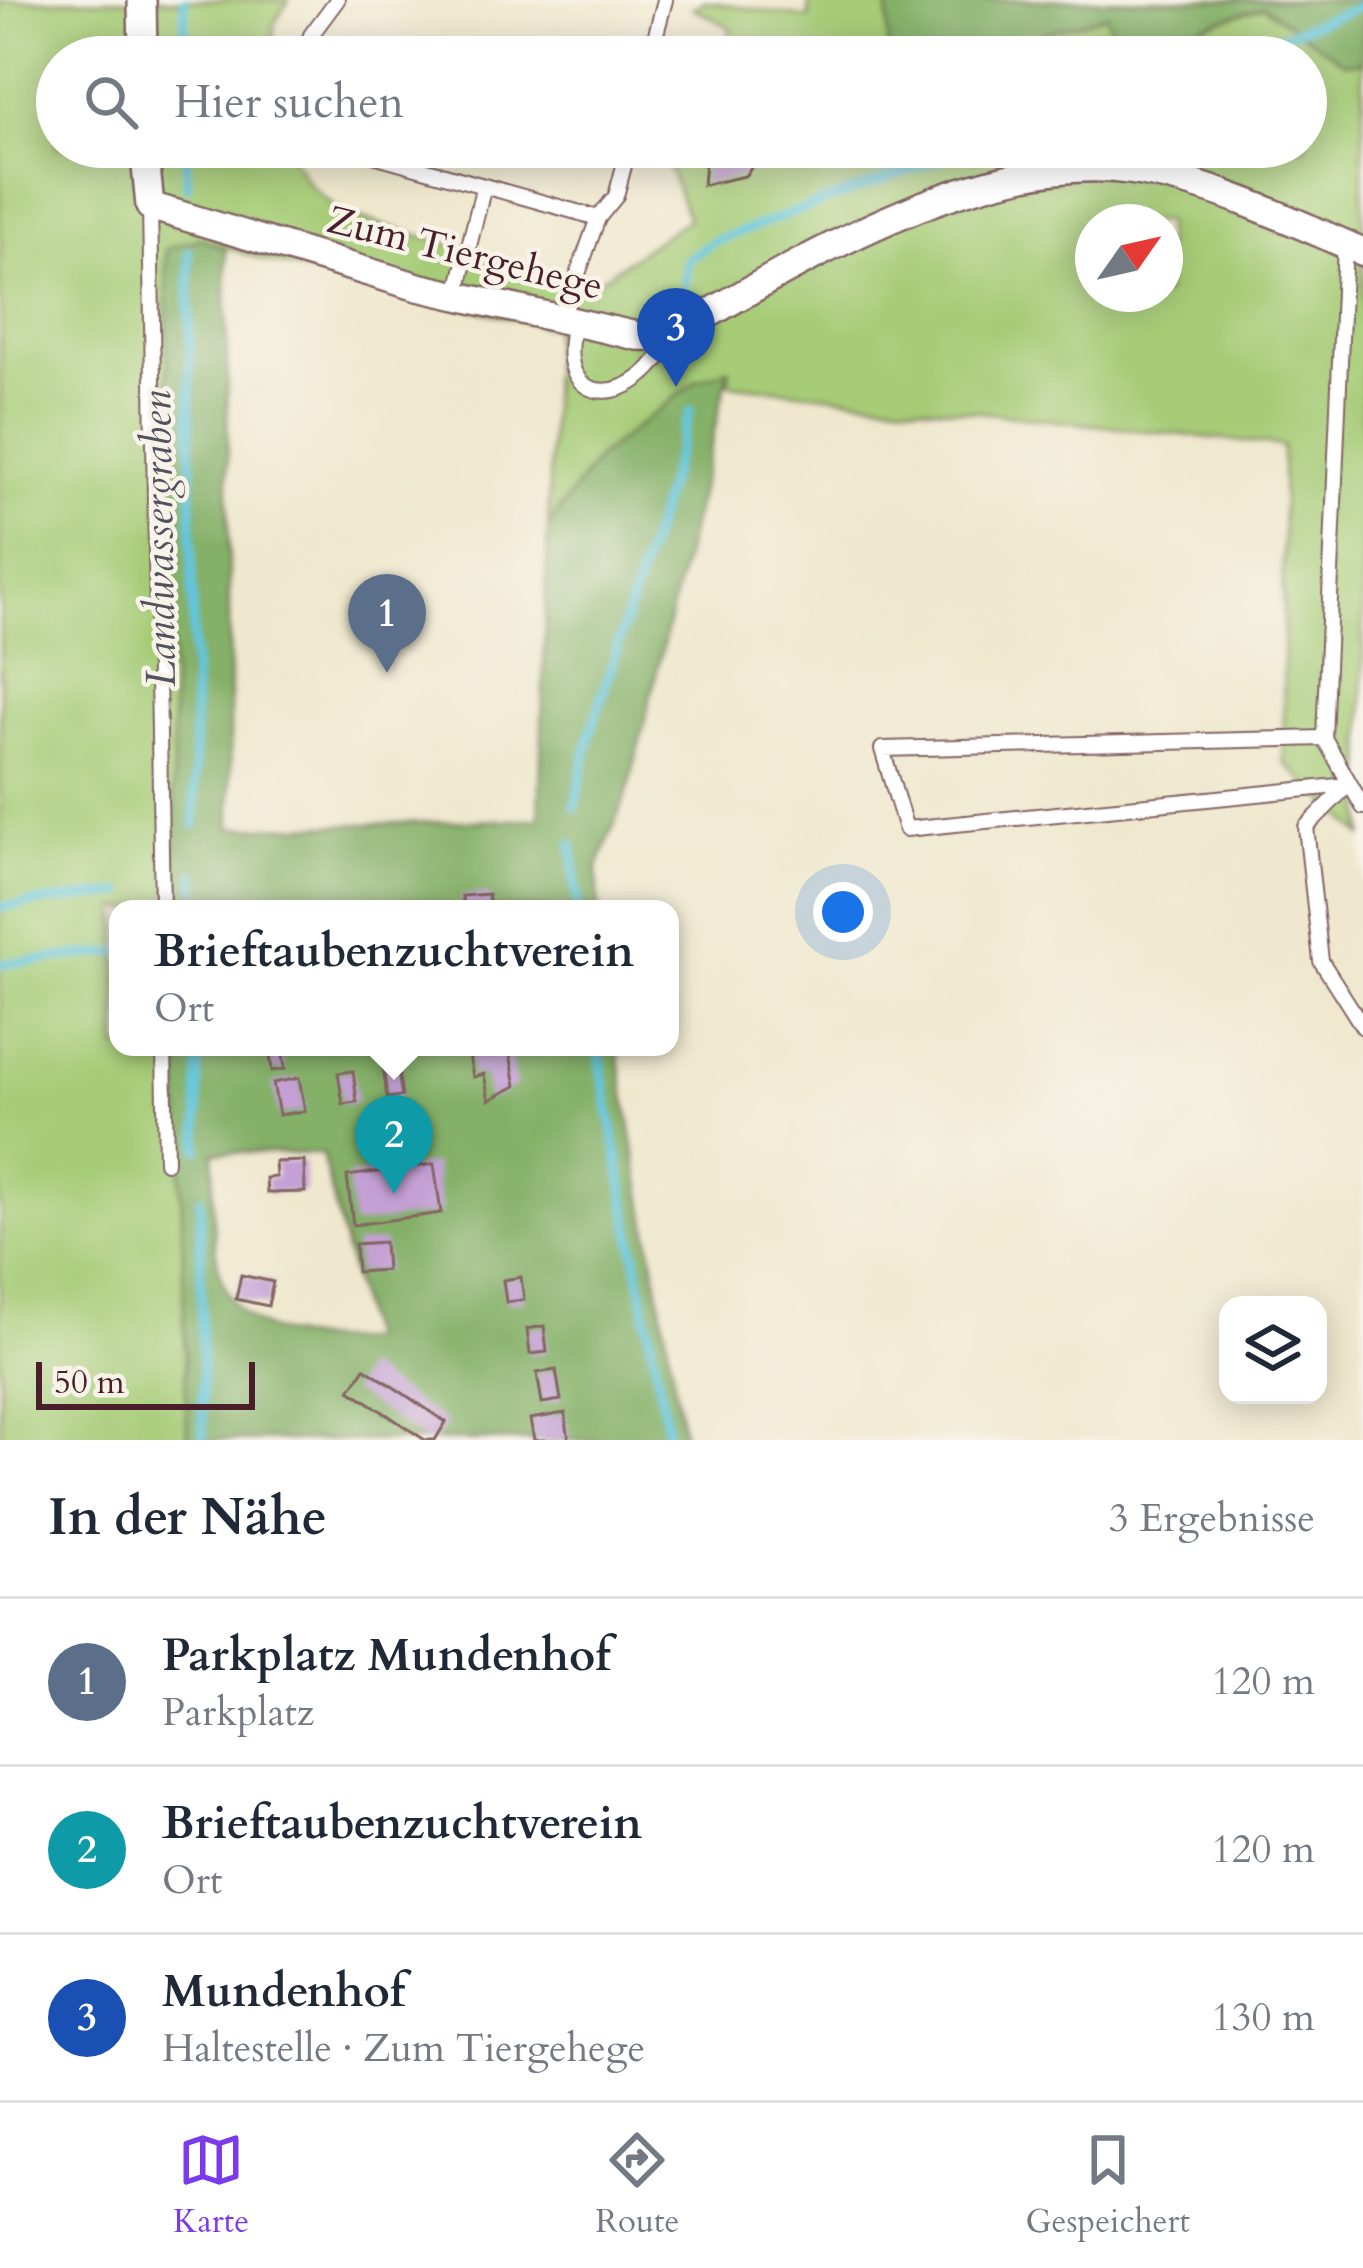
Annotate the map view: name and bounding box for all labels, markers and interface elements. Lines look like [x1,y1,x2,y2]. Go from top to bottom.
search box [36,36,1327,168]
icon: search [78,69,144,135]
text: Hier suchen [174,72,404,133]
street label: Zum Tiergehege [322,193,608,313]
north arrow [1075,204,1183,312]
pin: 3 [637,288,715,387]
water label: Landwassergraben [128,390,190,688]
pin: 1 [348,574,426,673]
your location [813,882,873,942]
popup [109,900,679,1056]
text: Brieftaubenzuchtverein [154,921,634,982]
text: Ort [154,982,214,1035]
pin: 2 [355,1095,433,1194]
map controls [1219,1296,1327,1404]
button: layers [1219,1296,1327,1404]
scale bar [36,1356,255,1409]
text: 50 m [54,1360,125,1405]
text: In der Nähe [48,1483,327,1553]
text: 3 Ergebnisse [1109,1492,1315,1545]
text: Parkplatz Mundenhof [162,1625,611,1686]
text: 1 [77,1655,97,1708]
text: 120 m [1212,1655,1315,1708]
text: Parkplatz [162,1686,314,1739]
text: Brieftaubenzuchtverein [162,1793,642,1854]
text: 2 [77,1823,97,1876]
text: 120 m [1212,1823,1315,1876]
text: Ort [162,1854,222,1907]
text: Mundenhof [162,1961,405,2022]
text: 3 [77,1991,97,2044]
text: 130 m [1212,1991,1315,2044]
text: Haltestelle · Zum Tiergehege [162,2022,645,2075]
tab: Karte [173,2127,249,2244]
tab: Route [595,2127,679,2244]
tab: Gespeichert [1025,2127,1190,2244]

